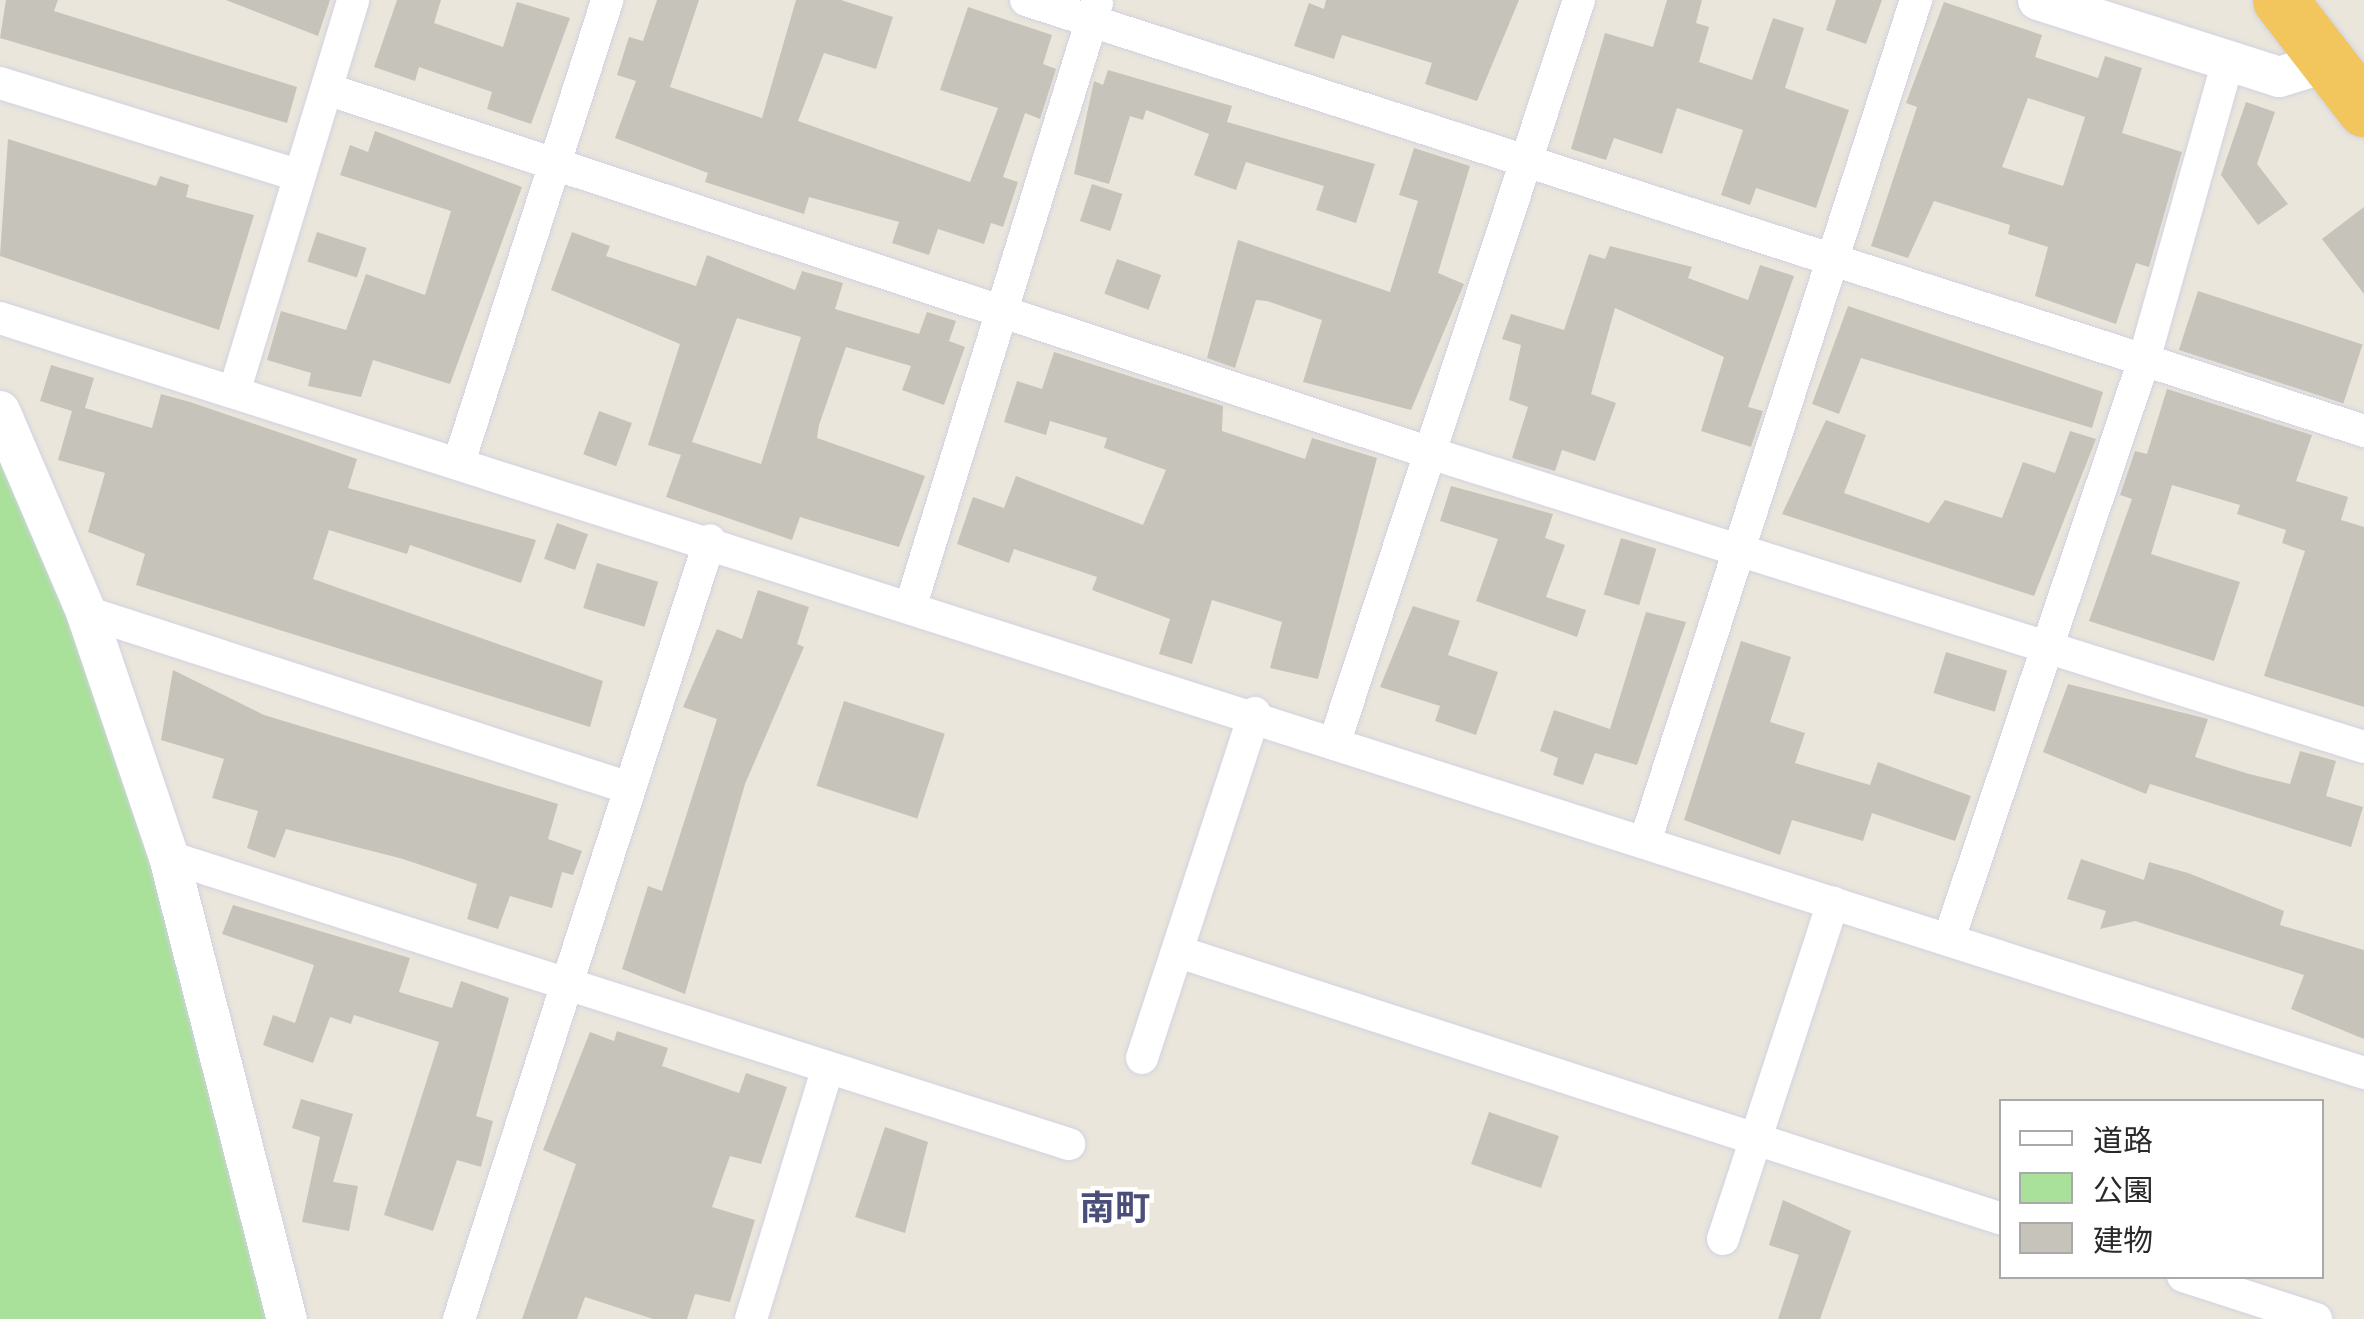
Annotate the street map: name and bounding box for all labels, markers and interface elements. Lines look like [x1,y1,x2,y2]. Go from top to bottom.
legend [1999,1099,2324,1279]
text: 道路 [2093,1122,2153,1159]
text: 公園 [2093,1172,2153,1209]
district label: 南町 [1080,1187,1150,1229]
text: 建物 [2093,1222,2153,1259]

